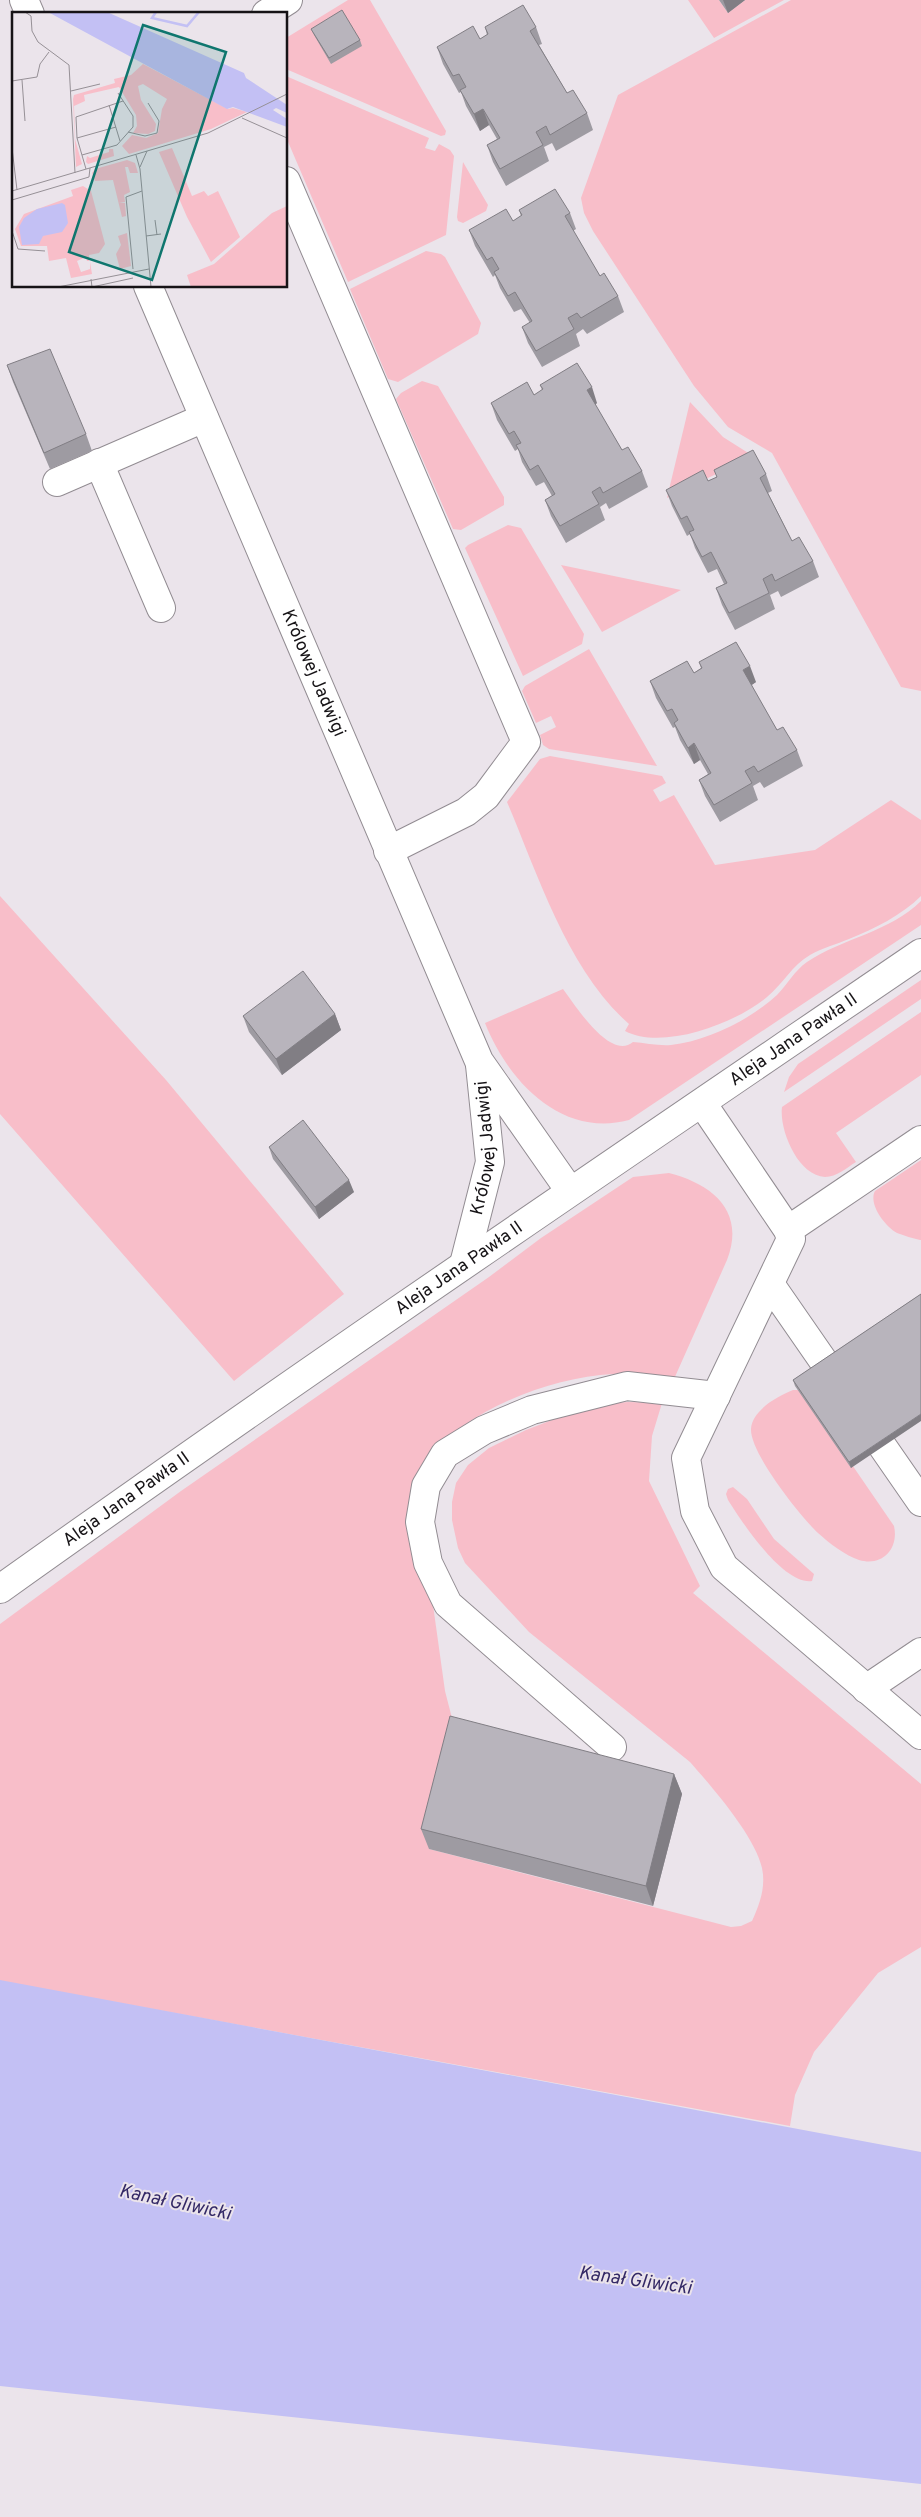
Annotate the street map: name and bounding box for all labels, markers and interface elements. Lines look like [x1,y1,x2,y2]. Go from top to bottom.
inset map [12,12,288,288]
street label: Królowej Jadwigi [276,606,351,740]
street label: Aleja Jana Pawła II [725,988,862,1092]
street label: Królowej Jadwigi [465,1079,502,1218]
street label: Aleja Jana Pawła II [391,1216,528,1320]
street label: Aleja Jana Pawła II [59,1447,194,1552]
water label: Kanał Gliwicki [117,2179,234,2227]
water label: Kanał Gliwicki [577,2261,694,2301]

